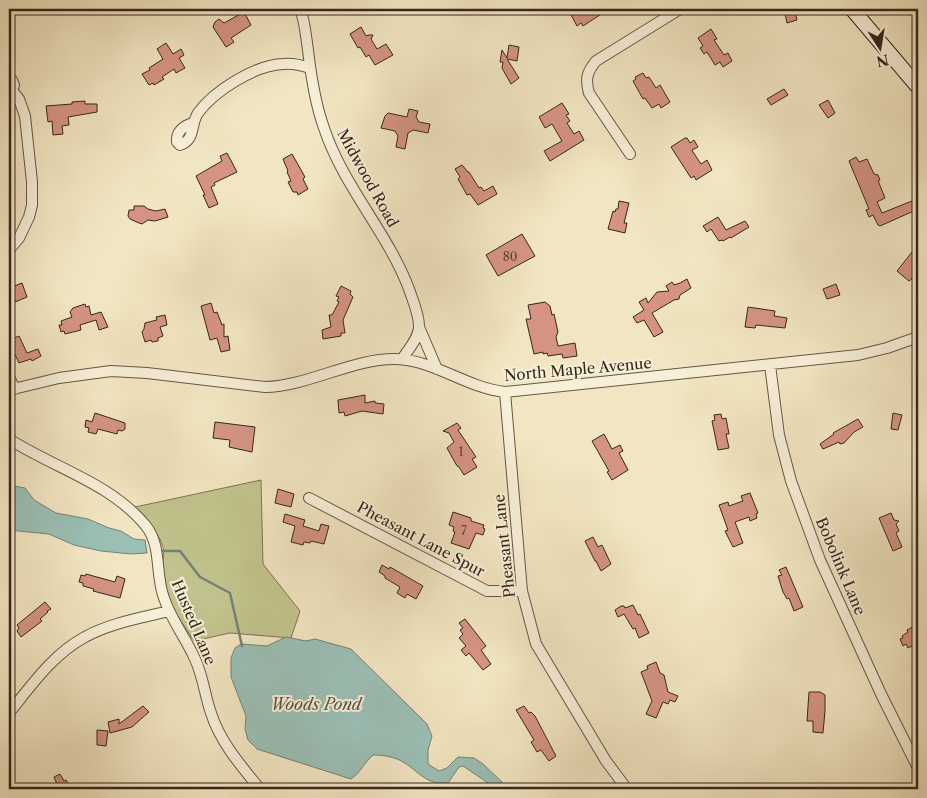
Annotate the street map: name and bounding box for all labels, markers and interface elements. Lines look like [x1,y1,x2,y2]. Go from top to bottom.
north arrow [854,22,904,72]
text: N [875,51,891,71]
street label: Midwood Road [333,126,403,230]
house number: 80 [503,249,517,264]
street label: North Maple Avenue [503,353,653,385]
house number: 1 [458,444,464,459]
street label: Pheasant Lane [489,493,519,599]
street label: Pheasant Lane Spur [354,497,489,581]
street label: Bobolink Lane [812,514,870,618]
house number: 7 [461,523,467,538]
street label: Husted Lane [168,577,220,667]
water label: Woods Pond [271,694,363,714]

